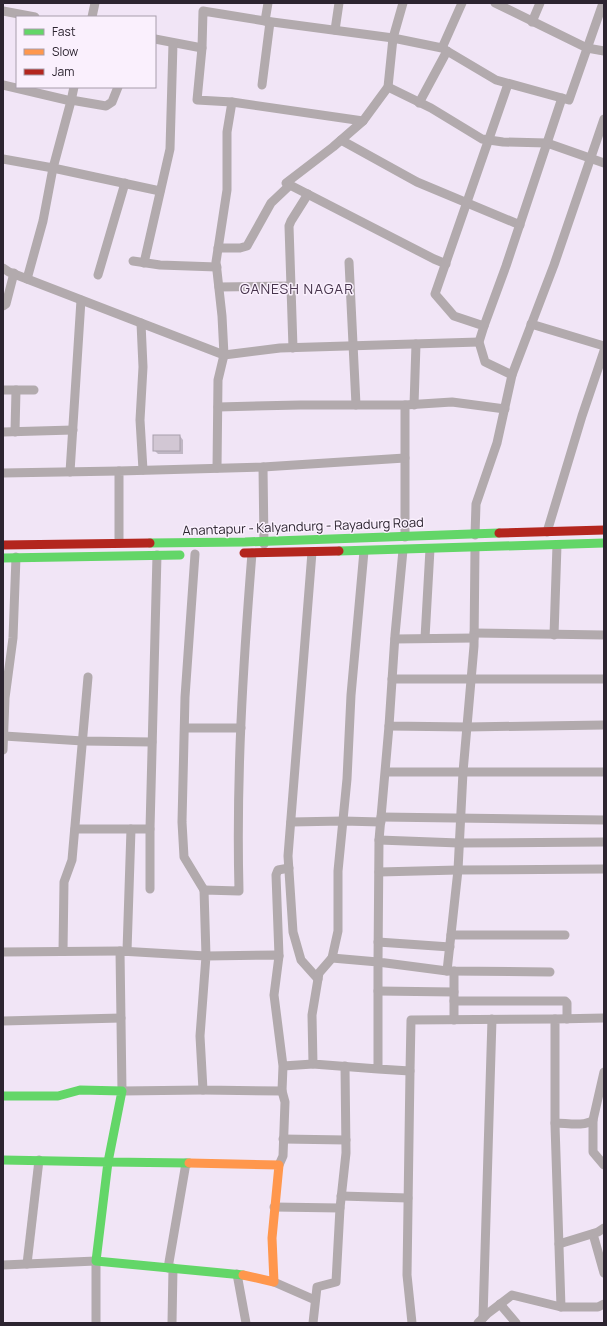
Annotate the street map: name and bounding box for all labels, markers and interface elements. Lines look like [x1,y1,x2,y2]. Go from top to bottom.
legend [16,16,156,88]
text: Fast [52,23,76,40]
text: Slow [52,43,78,60]
text: Jam [52,63,74,80]
district label: GANESH NAGAR [240,279,354,298]
street label: Anantapur - Kalyandurg - Rayadurg Road [182,513,424,539]

